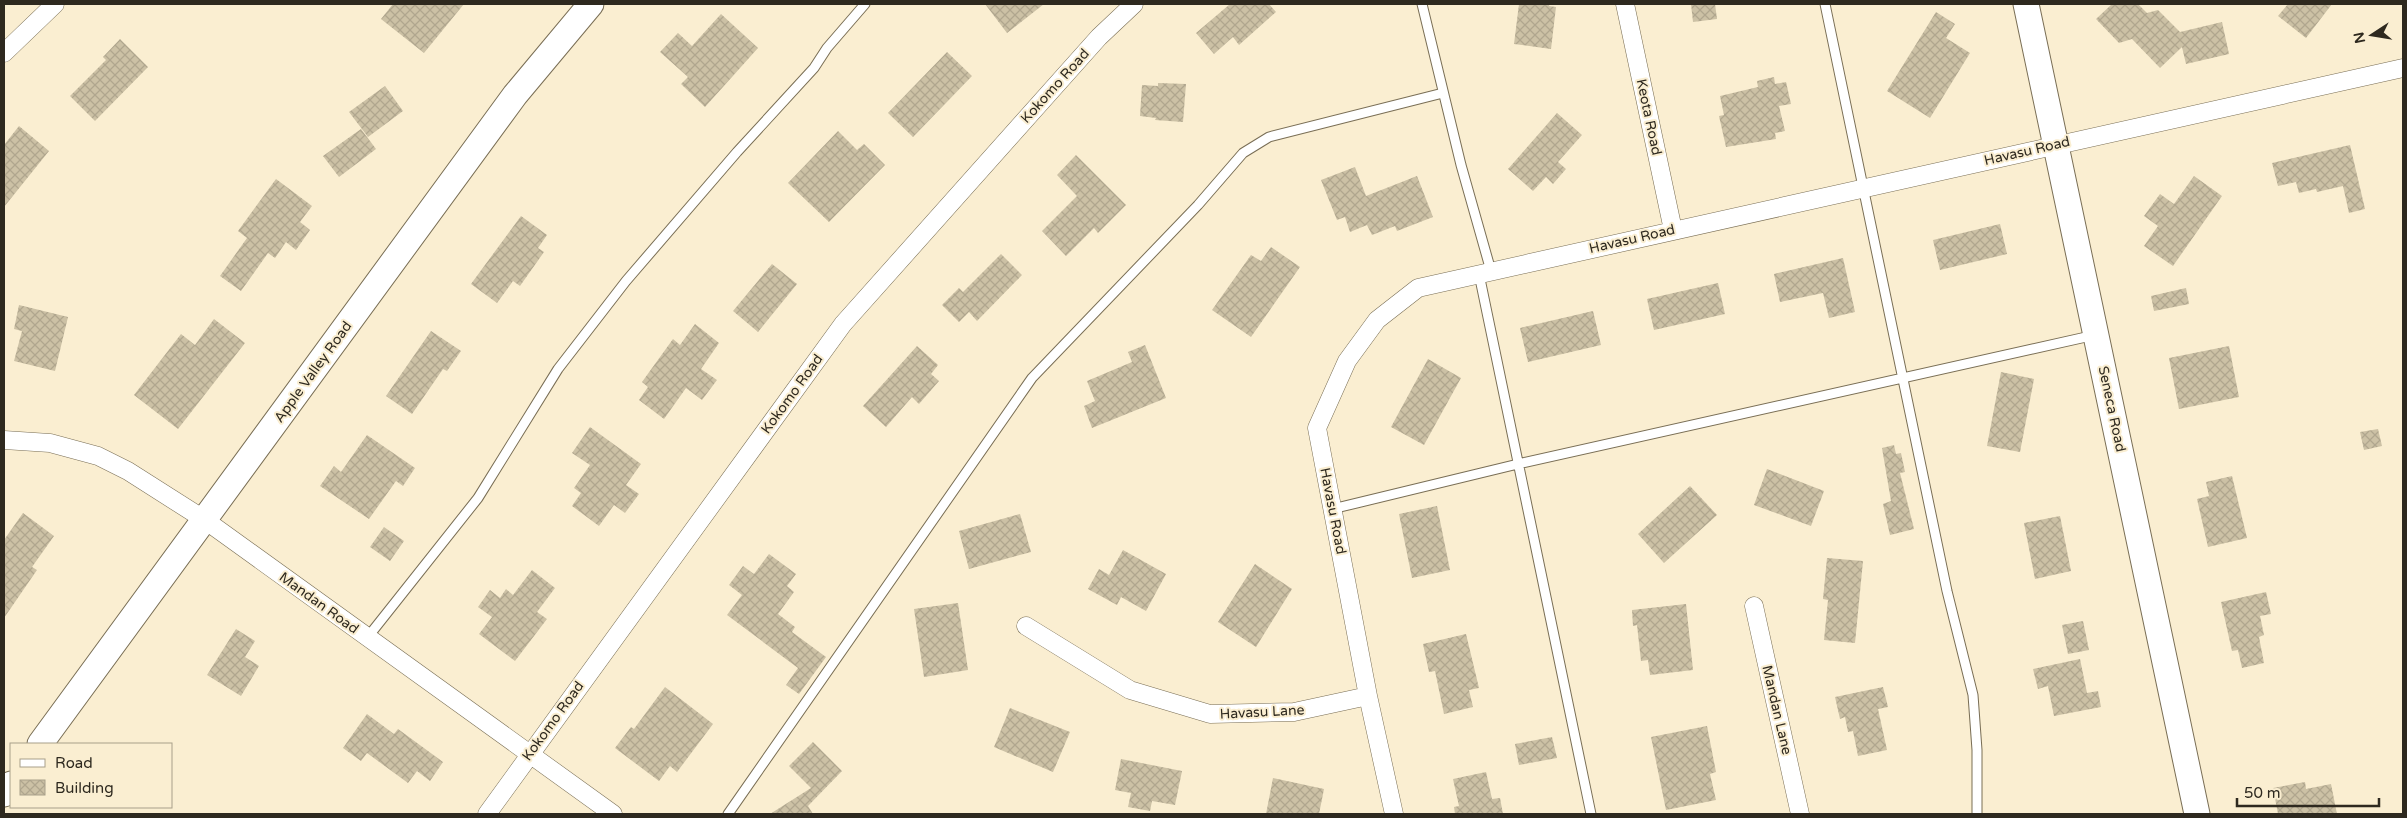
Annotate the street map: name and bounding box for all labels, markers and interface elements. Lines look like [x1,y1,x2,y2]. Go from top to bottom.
north arrow [2347,10,2397,60]
text: N [2350,30,2369,45]
street label: Kokomo Road [1017,45,1093,127]
street label: Keota Road [1633,77,1665,157]
street label: Havasu Road [1982,133,2072,169]
street label: Havasu Road [1587,221,1677,257]
street label: Apple Valley Road [271,318,355,426]
street label: Kokomo Road [757,351,827,437]
street label: Seneca Road [2095,365,2129,453]
street label: Havasu Road [1316,466,1350,556]
street label: Mandan Road [276,569,362,637]
street label: Mandan Lane [1758,664,1796,756]
street label: Kokomo Road [518,678,588,764]
street label: Havasu Lane [1219,701,1305,723]
legend [10,743,172,808]
text: Road [55,754,93,772]
scale bar [2237,776,2380,808]
text: Building [55,779,114,797]
text: 50 m [2244,784,2281,802]

